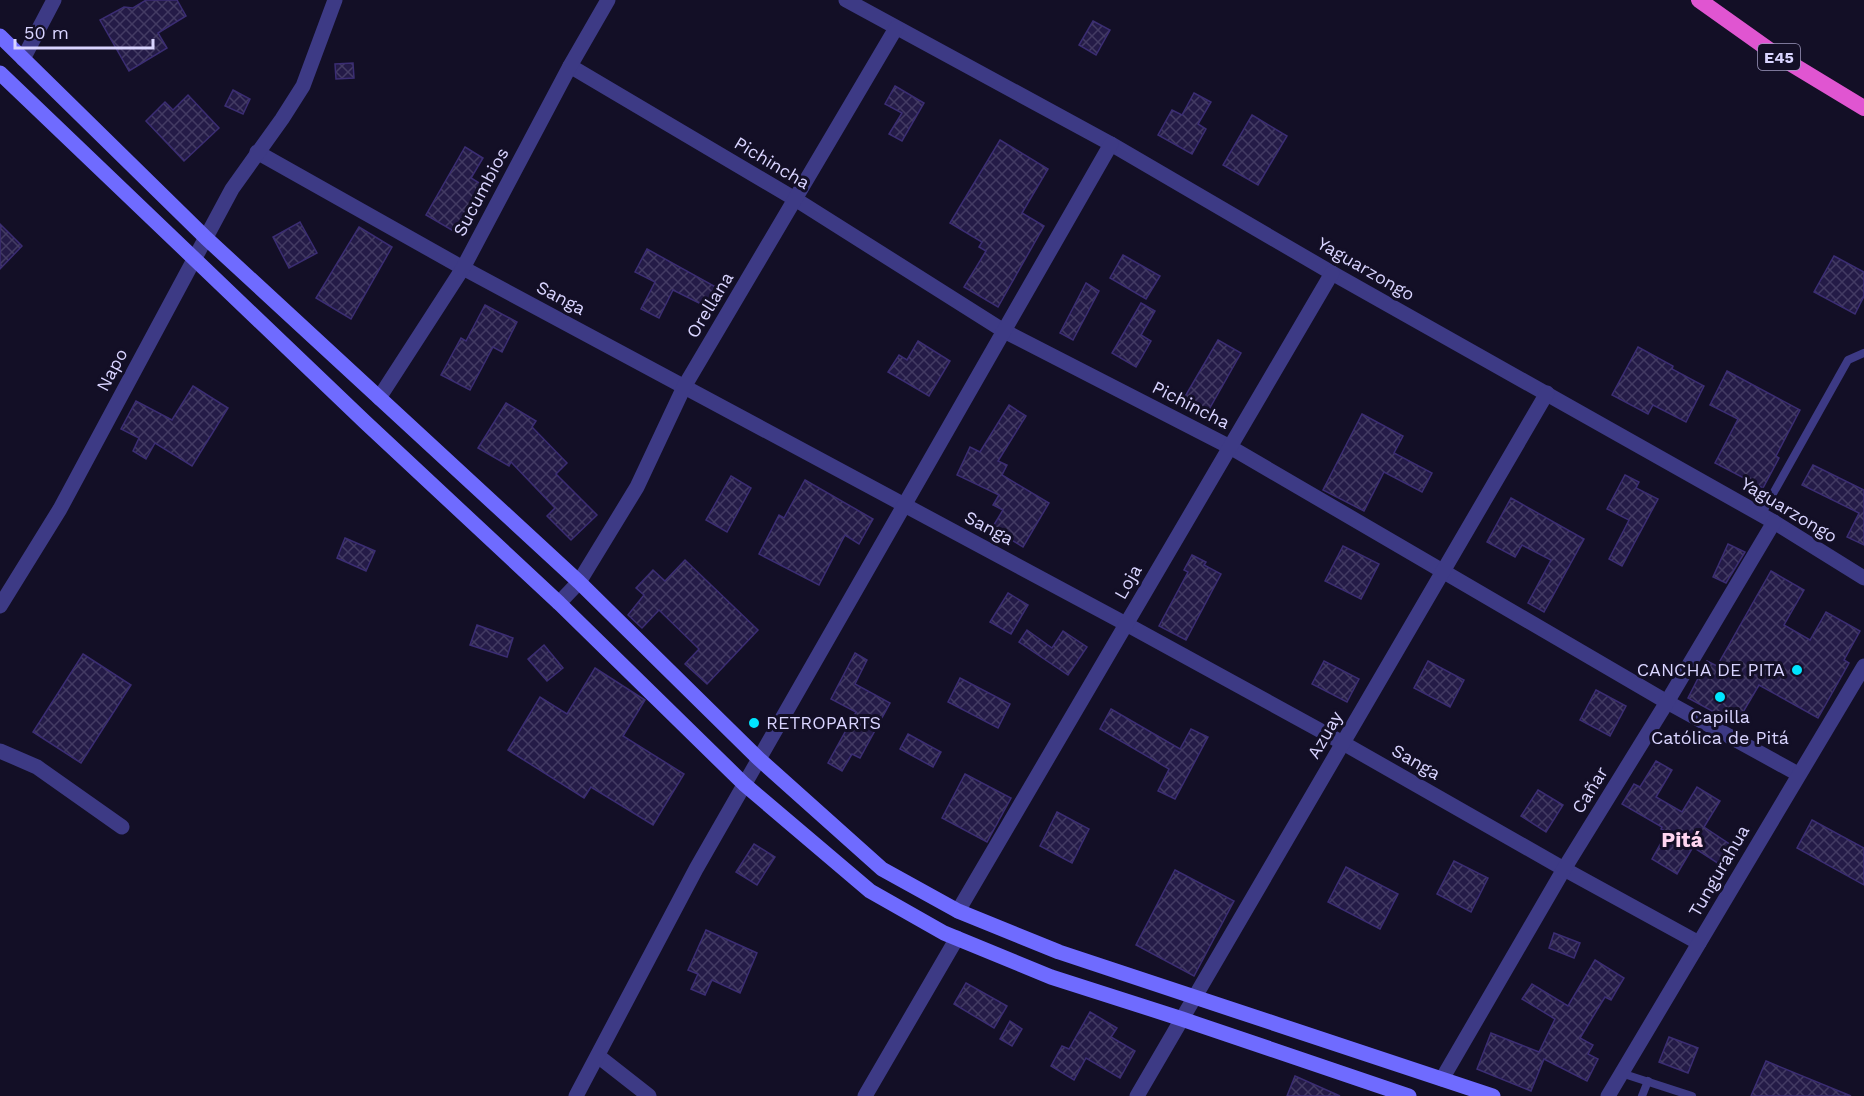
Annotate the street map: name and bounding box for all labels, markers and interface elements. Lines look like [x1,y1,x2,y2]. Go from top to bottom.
scale bar [15,12,153,50]
text: 50 m [24,22,69,43]
road number: E45 [1758,44,1800,70]
street label: Pichincha [731,132,814,193]
street label: Sucumbios [448,144,513,240]
street label: Yaguarzongo [1314,232,1419,305]
street label: Orellana [682,268,737,342]
street label: Sanga [533,276,589,319]
street label: Napo [92,345,131,395]
street label: Pichincha [1149,376,1234,433]
street label: Yaguarzongo [1737,473,1841,547]
street label: Sanga [961,506,1017,549]
street label: Loja [1109,561,1146,603]
place label: CANCHA DE PITA [1637,659,1785,680]
marker: CANCHA DE PITA [1790,663,1804,677]
marker: Capilla Católica de Pitá [1713,690,1727,704]
place label: Capilla Católica de Pitá [1651,706,1789,748]
street label: Azuay [1303,707,1347,762]
place label: RETROPARTS [766,712,881,733]
marker: RETROPARTS [747,716,761,730]
street label: Sanga [1388,739,1444,784]
street label: Cañar [1567,762,1612,817]
street label: Tungurahua [1684,821,1753,920]
district label: Pitá [1661,827,1704,852]

